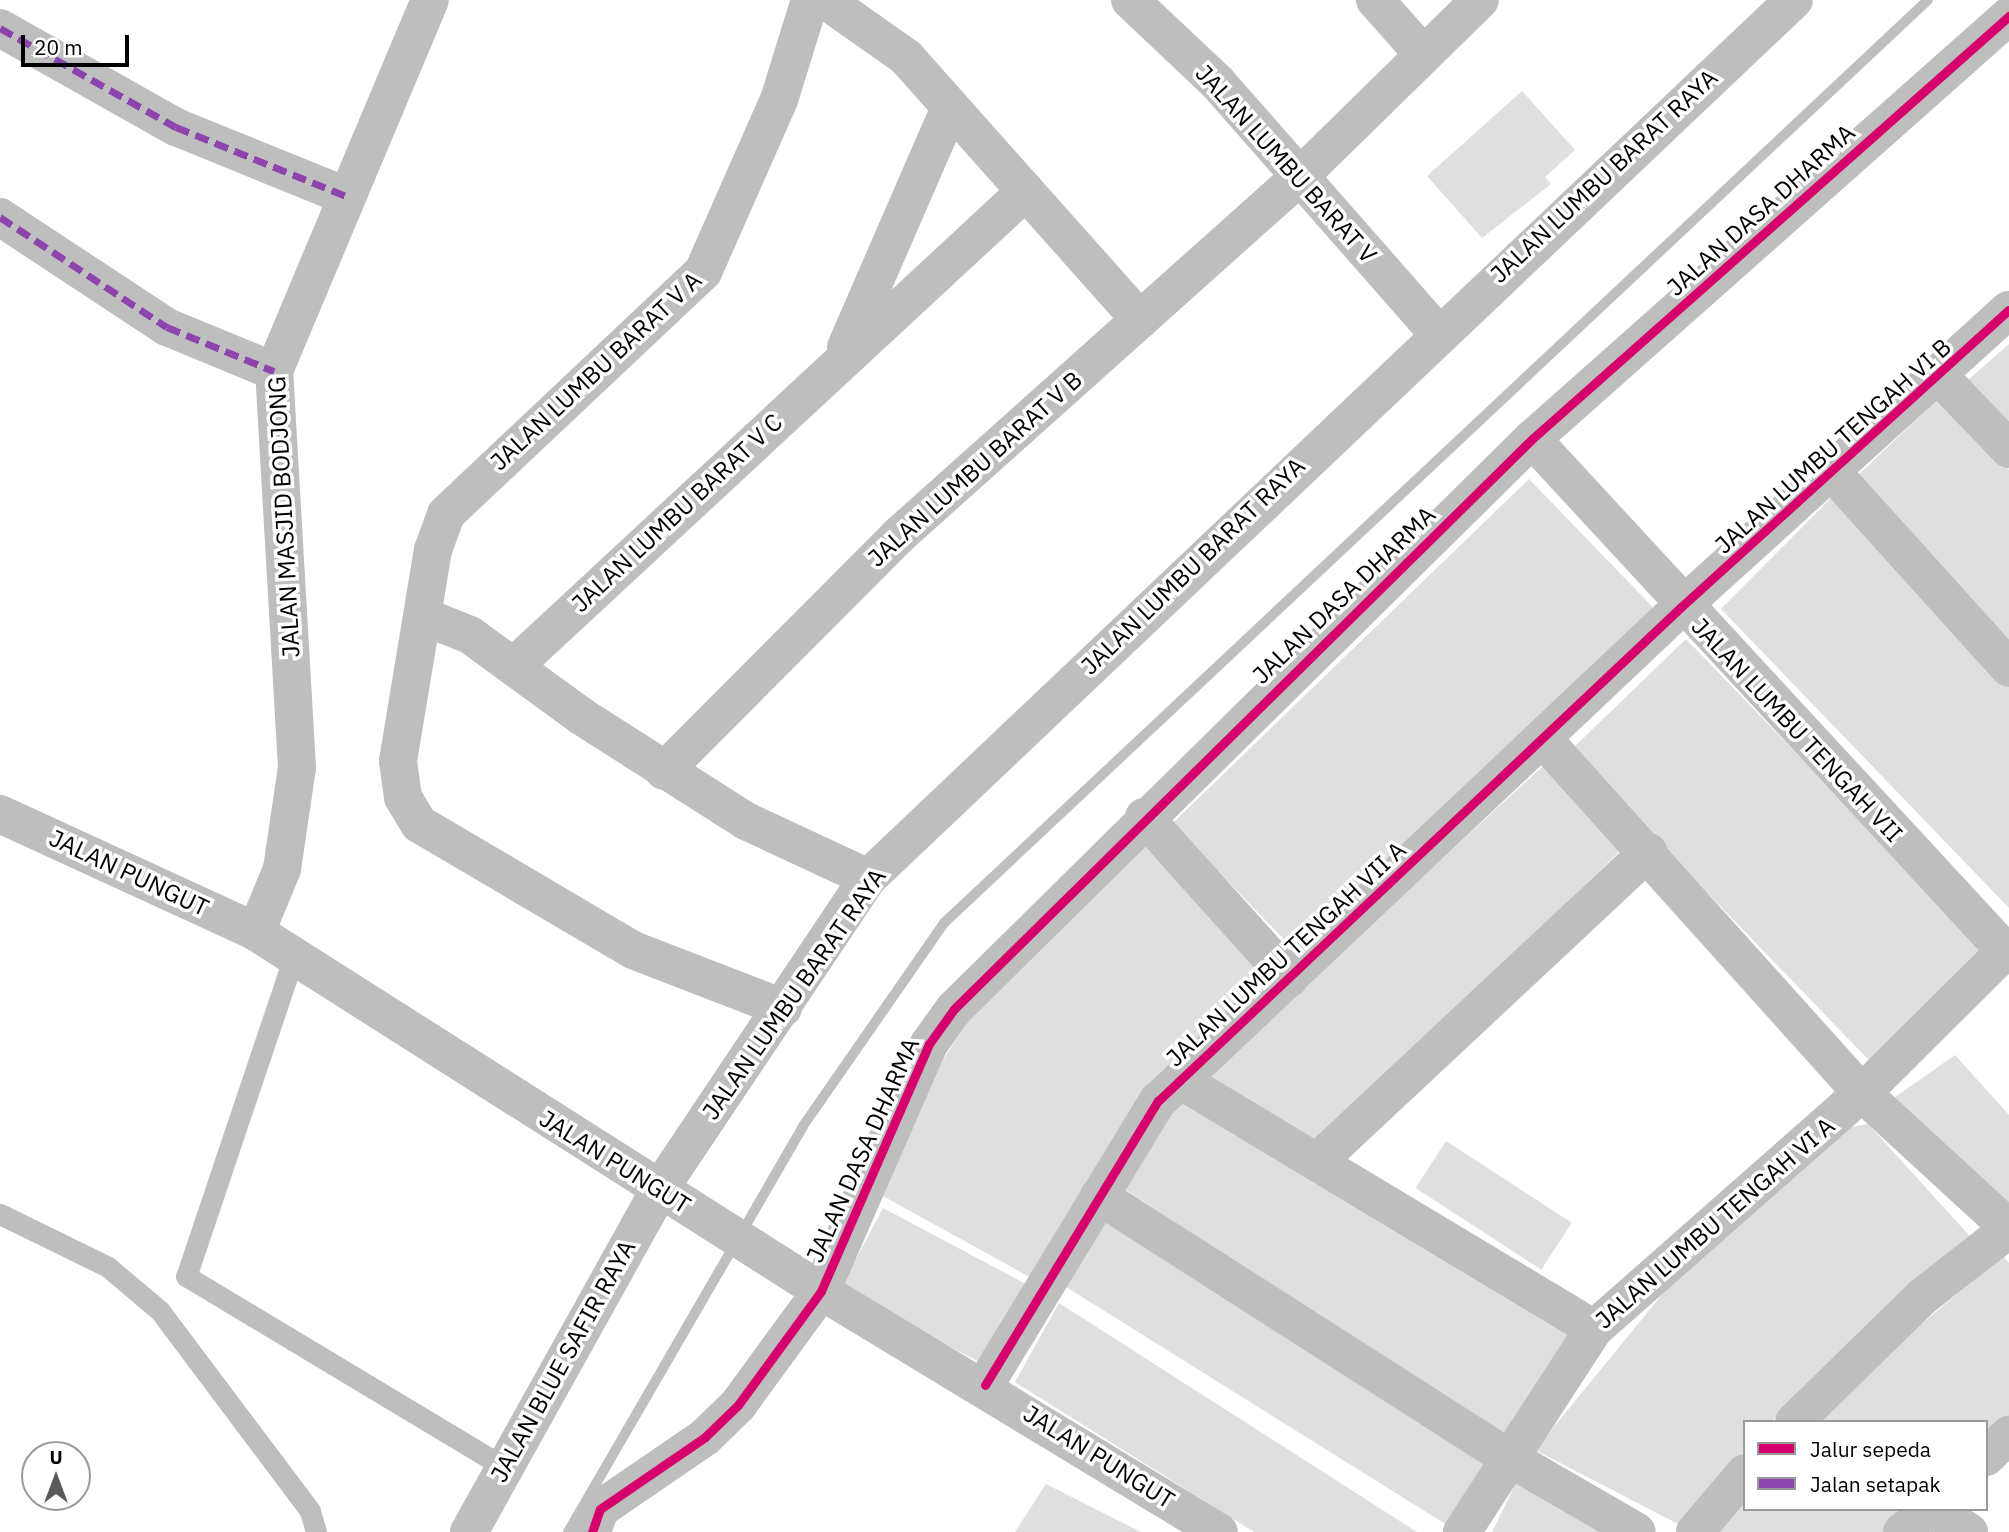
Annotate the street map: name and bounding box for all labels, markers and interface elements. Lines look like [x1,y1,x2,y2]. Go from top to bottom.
scale bar [24,21,133,65]
text: 20 m [34,33,83,61]
street label: JALAN LUMBU BARAT V [1189,59,1383,269]
street label: JALAN LUMBU BARAT RAYA [1485,63,1723,289]
street label: JALAN DASA DHARMA [1661,118,1861,302]
street label: JALAN LUMBU BARAT V A [485,266,707,476]
street label: JALAN LUMBU TENGAH VI B [1709,332,1957,560]
street label: JALAN LUMBU BARAT V B [862,365,1088,573]
street label: JALAN MASJID BODJONG [262,376,306,658]
street label: JALAN LUMBU BARAT V C [566,408,788,618]
street label: JALAN LUMBU BARAT RAYA [1075,452,1311,680]
street label: JALAN DASA DHARMA [1247,500,1441,690]
street label: JALAN LUMBU TENGAH VII [1686,612,1908,848]
street label: JALAN PUNGUT [45,824,213,922]
street label: JALAN LUMBU TENGAH VII A [1160,835,1412,1073]
street label: JALAN LUMBU BARAT RAYA [696,863,892,1125]
street label: JALAN DASA DHARMA [800,1033,926,1267]
street label: JALAN PUNGUT [534,1104,696,1220]
street label: JALAN LUMBU TENGAH VI A [1590,1111,1840,1335]
street label: JALAN BLUE SAFIR RAYA [484,1235,642,1487]
street label: JALAN PUNGUT [1018,1399,1180,1515]
legend [1743,1420,1988,1511]
text: Jalur sepeda [1810,1435,1931,1463]
north arrow [21,1441,91,1511]
text: U [49,1445,63,1469]
text: Jalan setapak [1810,1470,1941,1498]

